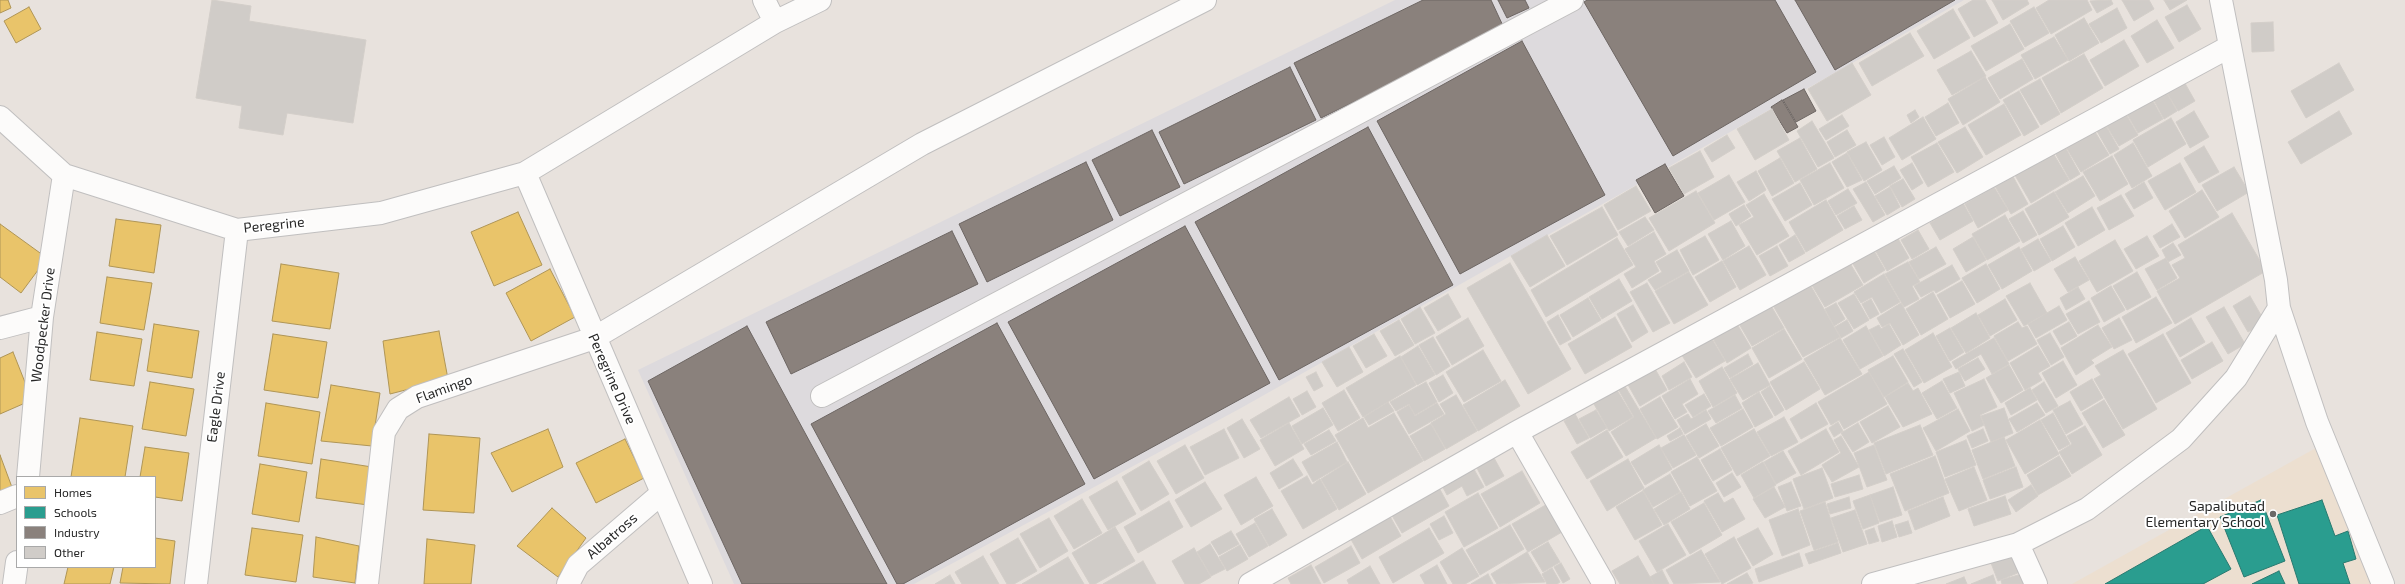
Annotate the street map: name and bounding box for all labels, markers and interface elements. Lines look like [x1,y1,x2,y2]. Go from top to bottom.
street label: Peregrine [243,213,305,237]
street label: Woodpecker Drive [28,266,58,384]
street label: Peregrine Drive [584,331,640,427]
street label: Eagle Drive [203,371,229,443]
street label: Flamingo [413,371,475,407]
legend [16,476,156,568]
text: Homes [54,485,92,499]
place label: Sapalibutad Elementary School [2146,498,2265,530]
text: Schools [54,505,97,519]
street label: Albatross [583,509,641,563]
marker: Sapalibutad Elementary School [2268,509,2278,519]
text: Industry [54,525,100,539]
text: Other [54,545,85,559]

